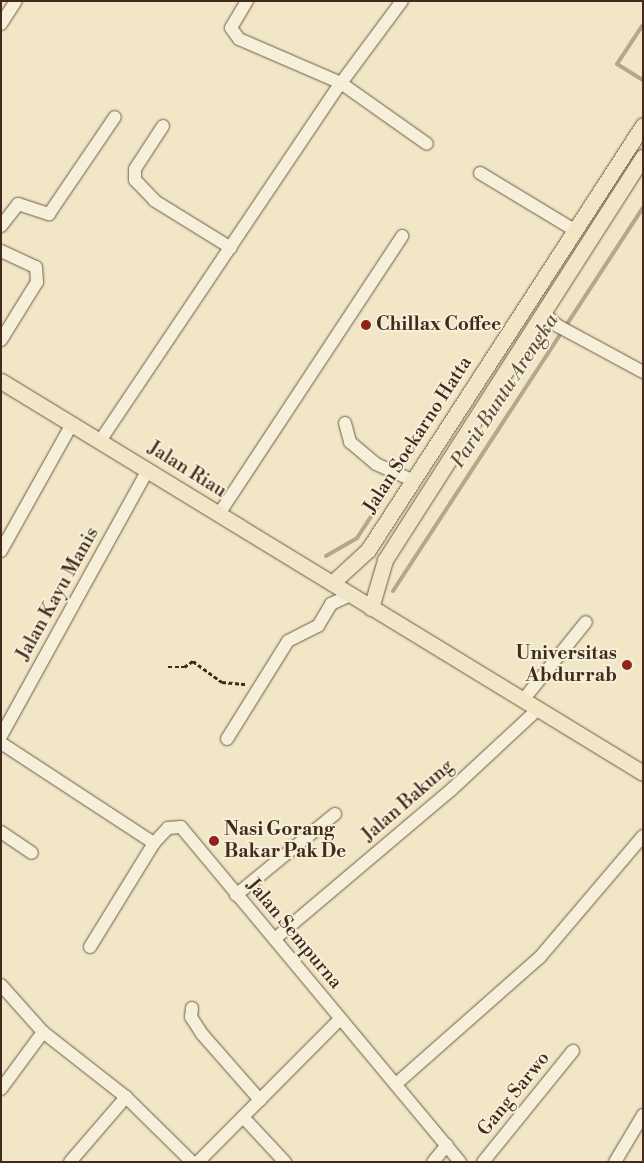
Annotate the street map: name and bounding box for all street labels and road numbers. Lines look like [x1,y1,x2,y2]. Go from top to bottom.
street label: Jalan Soekarno Hatta [359,352,477,518]
street label: Jalan Riau [144,437,230,503]
street label: Jalan Kayu Manis [12,524,104,664]
street label: Jalan Bakung [358,755,458,847]
street label: Jalan Sempurna [241,874,347,994]
street label: Gang Sarwo [473,1047,555,1141]

